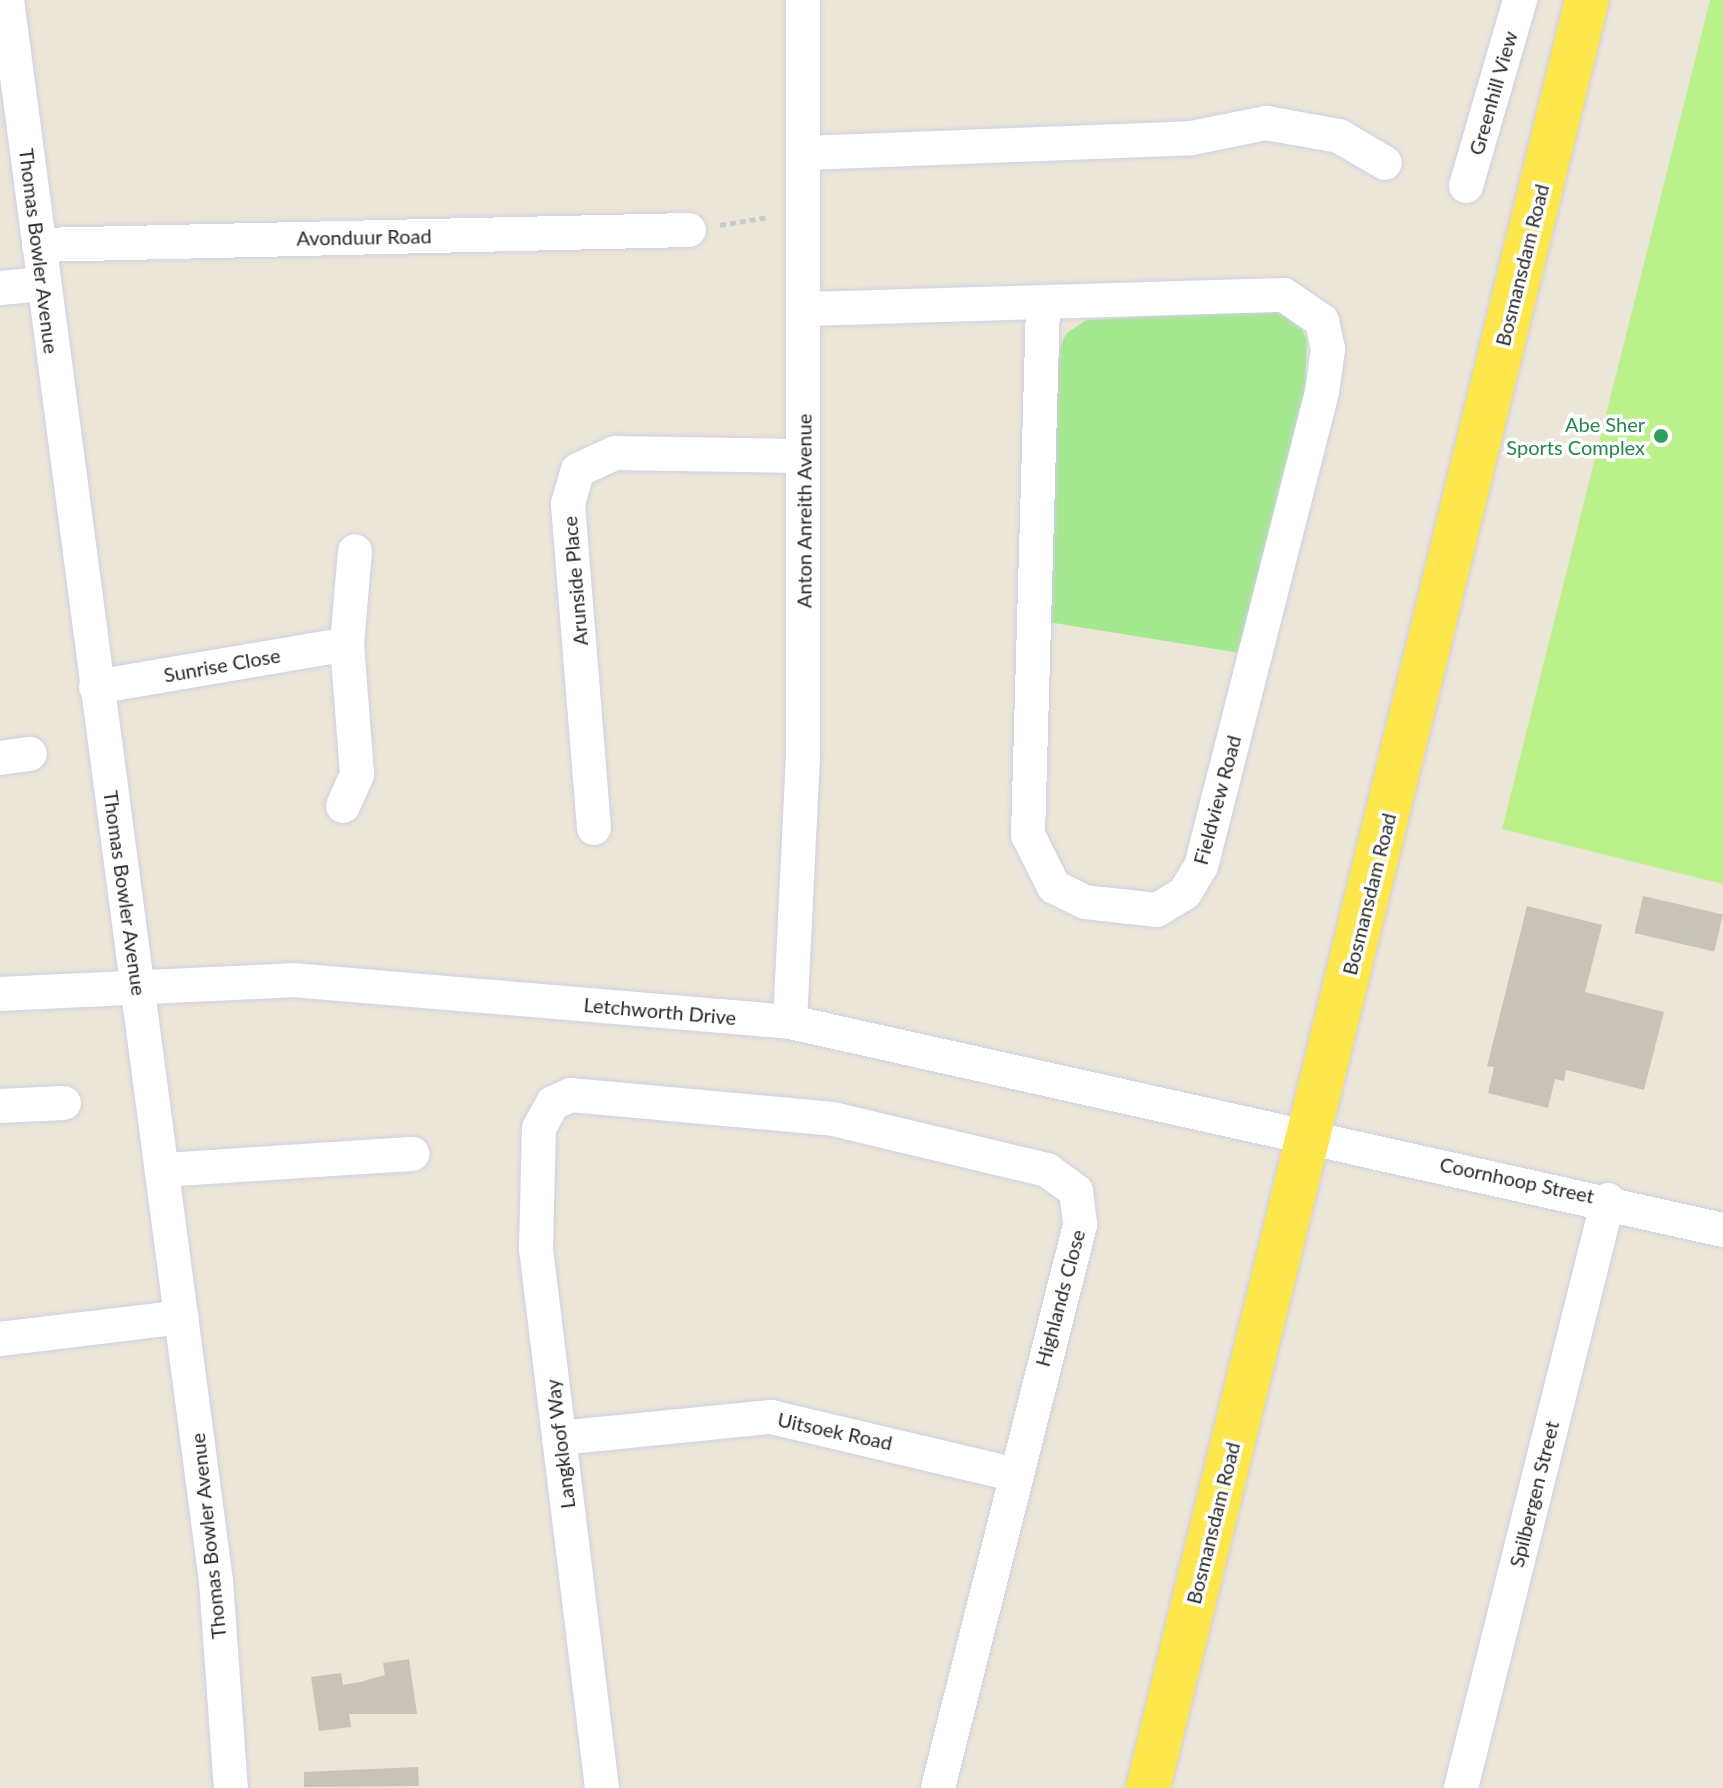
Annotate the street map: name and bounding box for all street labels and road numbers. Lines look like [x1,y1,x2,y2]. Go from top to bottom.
street label: Greenhill View [1464,28,1522,158]
street label: Thomas Bowler Avenue [14,146,64,356]
street label: Bosmansdam Road [1490,182,1554,348]
street label: Avonduur Road [296,224,432,250]
street label: Anton Anreith Avenue [792,413,816,609]
street label: Arunside Place [557,515,593,647]
street label: Sunrise Close [162,643,282,687]
street label: Fieldview Road [1188,733,1246,867]
street label: Thomas Bowler Avenue [99,788,151,998]
street label: Bosmansdam Road [1337,811,1401,977]
street label: Letchworth Drive [583,992,737,1030]
street label: Coornhoop Street [1438,1152,1596,1208]
street label: Highlands Close [1030,1227,1090,1369]
street label: Langkloof Way [540,1378,580,1510]
street label: Uitsoek Road [775,1407,895,1455]
street label: Spilbergen Street [1504,1418,1564,1570]
street label: Thomas Bowler Avenue [185,1431,231,1641]
street label: Bosmansdam Road [1181,1440,1245,1606]

